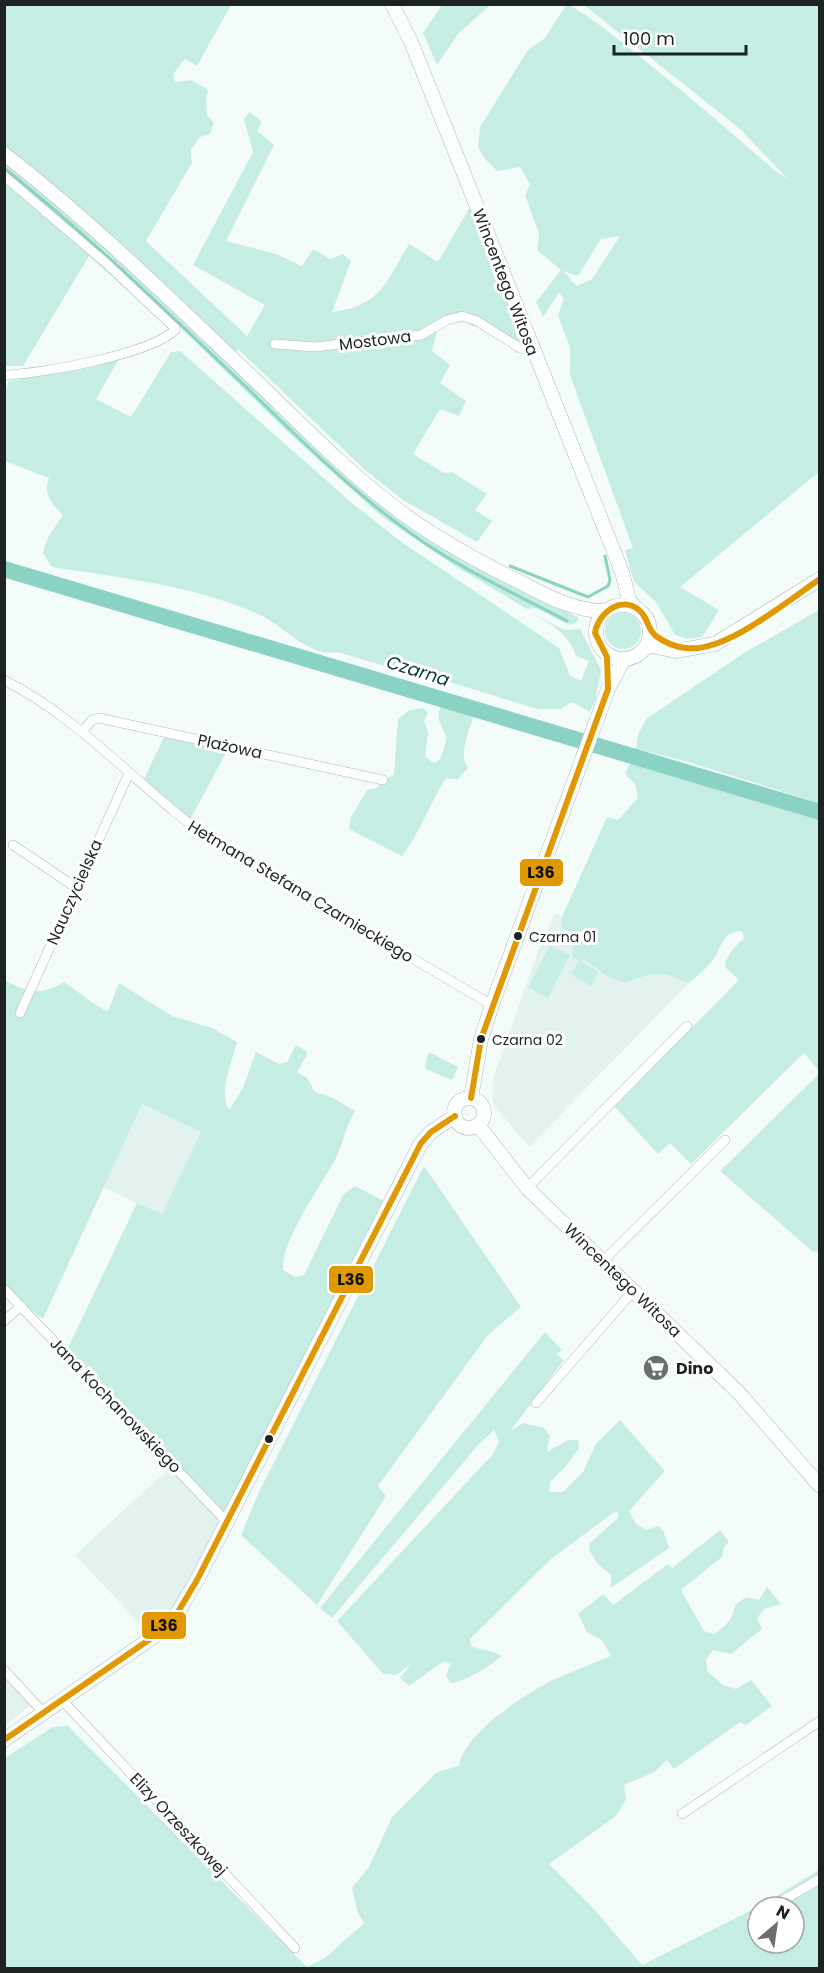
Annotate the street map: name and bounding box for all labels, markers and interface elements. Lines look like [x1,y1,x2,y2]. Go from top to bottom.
scale bar [614,18,746,56]
text: 100 m [623,26,675,51]
street label: Wincentego Witosa [467,205,544,359]
street label: Mostowa [338,325,412,356]
water label: Czarna [384,649,453,692]
street label: Plażowa [195,728,264,765]
street label: Hetmana Stefana Czarnieckiego [184,815,418,968]
street label: Nauczycielska [41,836,108,949]
line badge: L36 [519,858,564,887]
text: L36 [527,861,555,884]
place label: Czarna 01 [529,927,596,947]
marker: Czarna 01 [512,930,524,942]
place label: Czarna 02 [492,1030,563,1050]
marker: Czarna 02 [475,1033,487,1045]
street label: Wincentego Witosa [559,1218,687,1343]
line badge: L36 [328,1265,374,1294]
text: L36 [337,1268,365,1291]
street label: Jana Kochanowskiego [45,1333,187,1478]
supermarket icon: Dino [641,1353,671,1383]
place label: Dino [676,1357,713,1380]
unlabelled marker [263,1433,275,1445]
line badge: L36 [141,1611,187,1640]
text: L36 [150,1614,178,1637]
street label: Elizy Orzeszkowej [125,1768,233,1881]
north arrow [746,1895,806,1955]
text: N [772,1899,794,1925]

